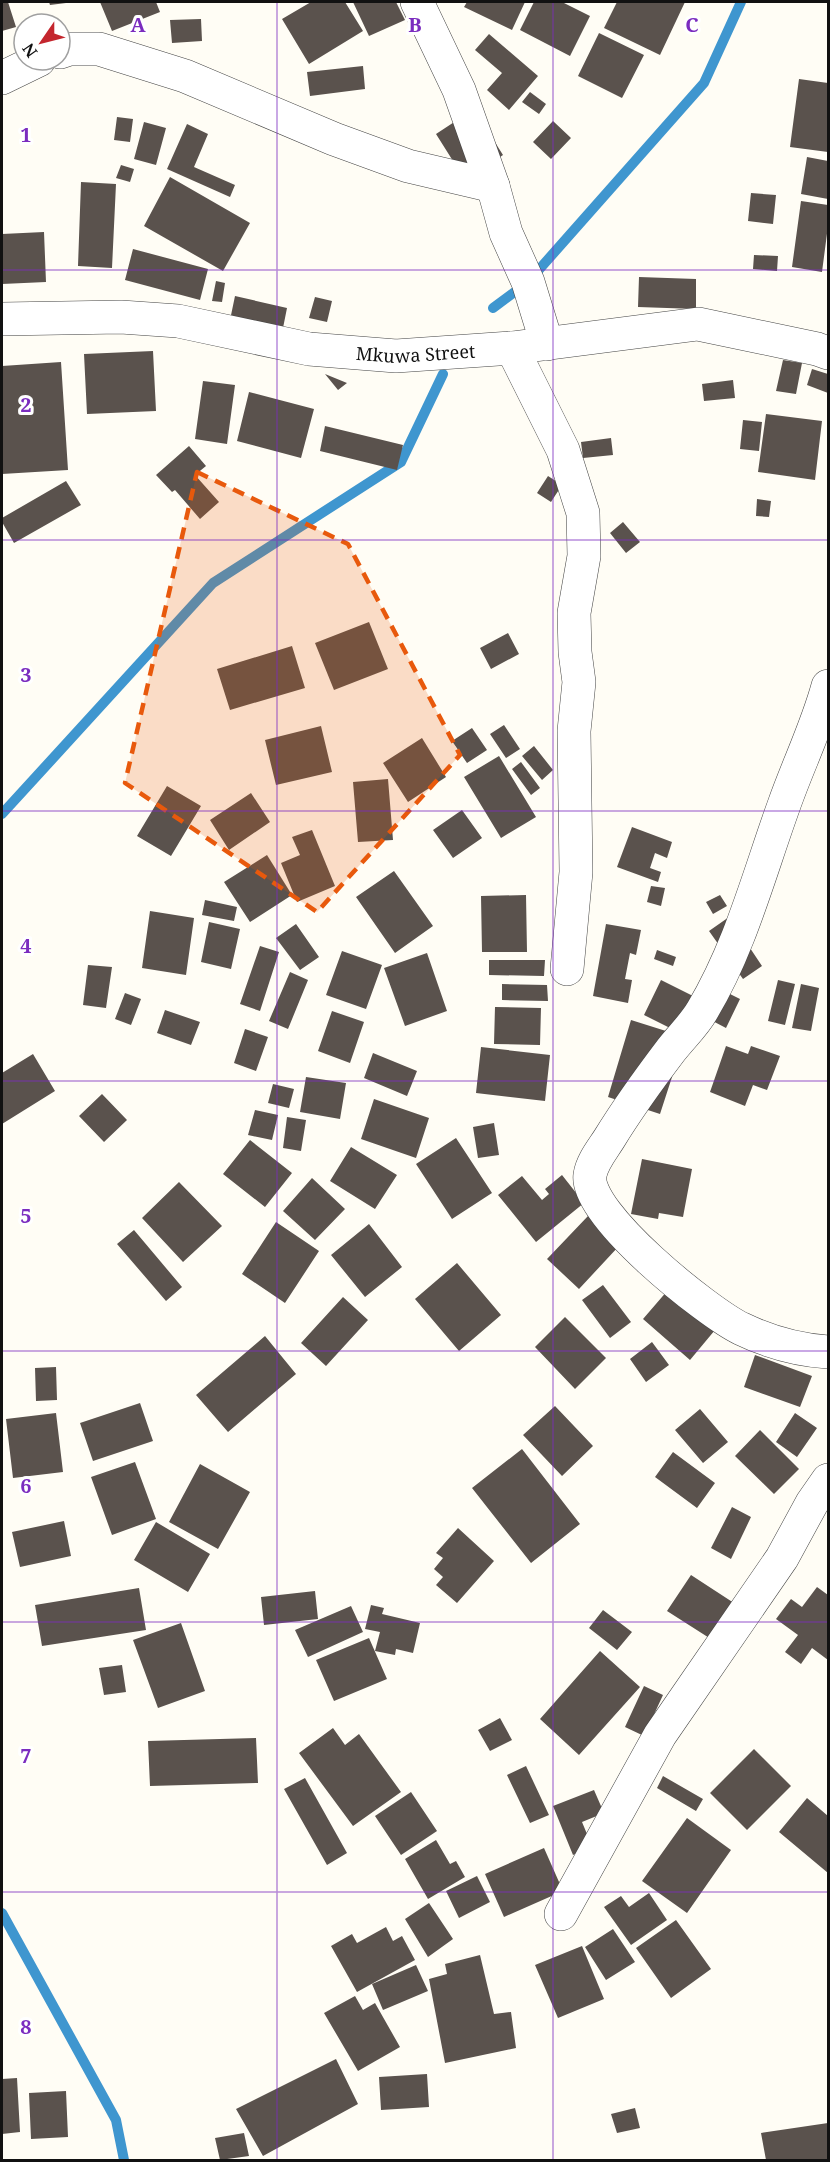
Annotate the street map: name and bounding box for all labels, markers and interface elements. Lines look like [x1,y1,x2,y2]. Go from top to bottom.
text: A [130,11,146,38]
text: B [408,11,422,38]
text: C [685,11,699,38]
north arrow [12,12,72,72]
text: N [17,39,42,62]
text: 1 [20,121,32,148]
street label: Mkuwa Street [355,339,476,368]
text: 2 [20,391,32,418]
text: 3 [20,661,32,688]
text: 4 [20,932,32,959]
text: 5 [20,1202,32,1229]
text: 6 [20,1472,32,1499]
text: 7 [20,1742,32,1769]
text: 8 [20,2013,32,2040]

